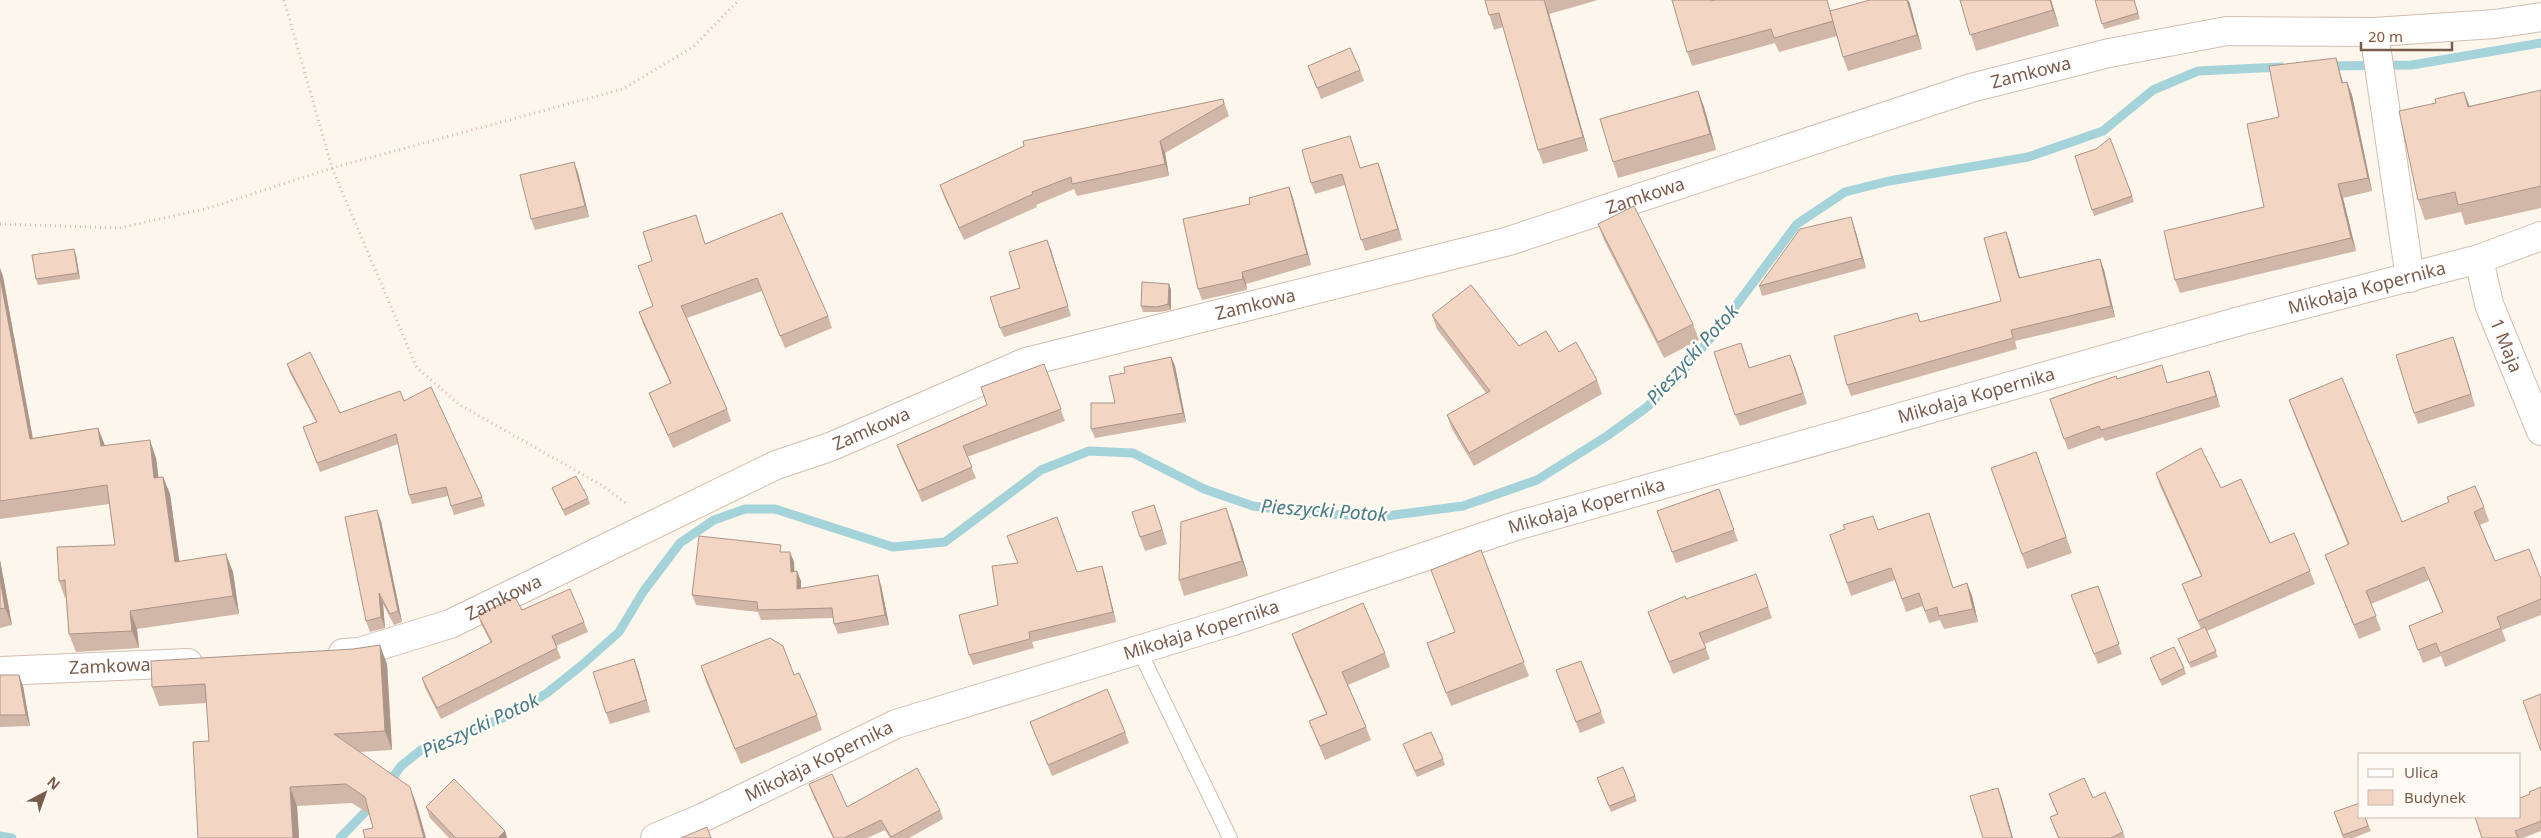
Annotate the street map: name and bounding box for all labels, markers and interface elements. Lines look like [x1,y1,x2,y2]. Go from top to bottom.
scale bar [2361,20,2452,52]
text: 20 m [2368,26,2403,46]
street label: Zamkowa [1988,50,2073,93]
street label: Zamkowa [1602,171,1688,219]
street label: Mikołaja Kopernika [2285,255,2448,319]
street label: Zamkowa [1213,282,1298,325]
water label: Pieszycki Potok [1640,298,1744,410]
street label: 1 Maja [2485,315,2529,376]
street label: Mikołaja Kopernika [1895,361,2057,428]
street label: Zamkowa [829,401,913,455]
street label: Mikołaja Kopernika [1505,471,1668,539]
water label: Pieszycki Potok [1260,493,1389,527]
street label: Zamkowa [461,568,545,626]
street label: Mikołaja Kopernika [1120,593,1282,665]
street label: Zamkowa [69,652,151,679]
water label: Pieszycki Potok [417,686,543,763]
street label: Mikołaja Kopernika [740,714,897,807]
legend [2358,753,2521,818]
text: Ulica [2404,762,2438,782]
north arrow [20,768,70,818]
text: N [43,772,64,794]
text: Budynek [2404,787,2466,807]

